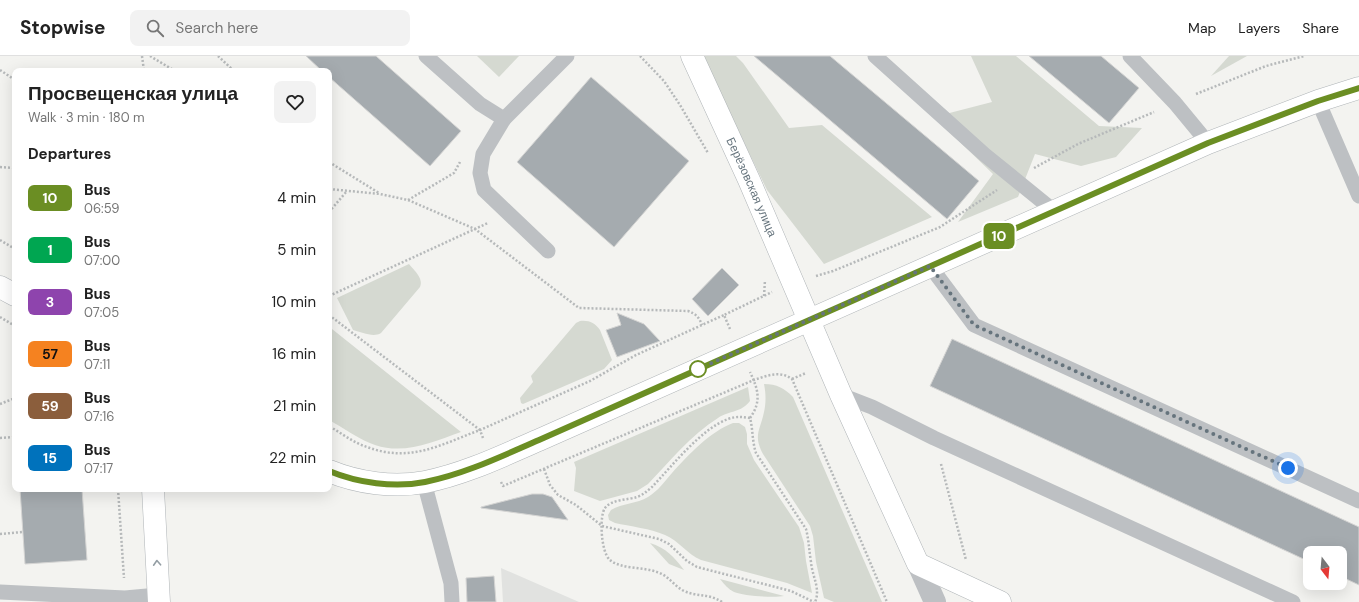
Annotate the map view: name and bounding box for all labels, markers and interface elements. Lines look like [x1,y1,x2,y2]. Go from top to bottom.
search box [130,10,410,46]
text: Stopwise [20,15,106,40]
icon: search [144,17,166,39]
text: Search here [176,18,258,38]
text: Map [1188,19,1216,37]
text: Layers [1238,19,1280,37]
text: Share [1302,19,1339,37]
text: Просвещенская улица [28,81,238,106]
button: heart [274,81,316,123]
text: Walk · 3 min · 180 m [28,109,145,126]
street label: Берёзовская улица [722,135,781,240]
text: Departures [28,144,111,164]
text: Bus [84,180,111,200]
text: 4 min [277,188,316,208]
text: 10 [43,189,57,207]
text: 06:59 [84,200,119,217]
line badge: 10 [981,223,1017,249]
text: 10 [992,227,1006,245]
text: Bus [84,232,111,252]
text: 5 min [277,240,316,260]
text: 1 [47,241,53,259]
text: 07:00 [84,252,120,269]
text: Bus [84,284,111,304]
text: 10 min [271,292,316,312]
text: 3 [46,293,54,311]
text: 07:05 [84,304,119,321]
text: Bus [84,336,111,356]
text: 16 min [272,344,316,364]
text: 57 [42,345,58,363]
text: 07:11 [84,356,110,373]
unlabelled marker [689,360,707,378]
text: Bus [84,388,111,408]
text: 21 min [273,396,316,416]
text: 59 [41,397,59,415]
text: 07:16 [84,408,115,425]
text: Bus [84,440,111,460]
text: 22 min [269,448,316,468]
text: 15 [43,449,57,467]
your location [1278,458,1298,478]
text: 07:17 [84,460,113,477]
north arrow [1303,546,1347,590]
map controls [1303,546,1347,590]
one-way arrow [152,560,161,566]

